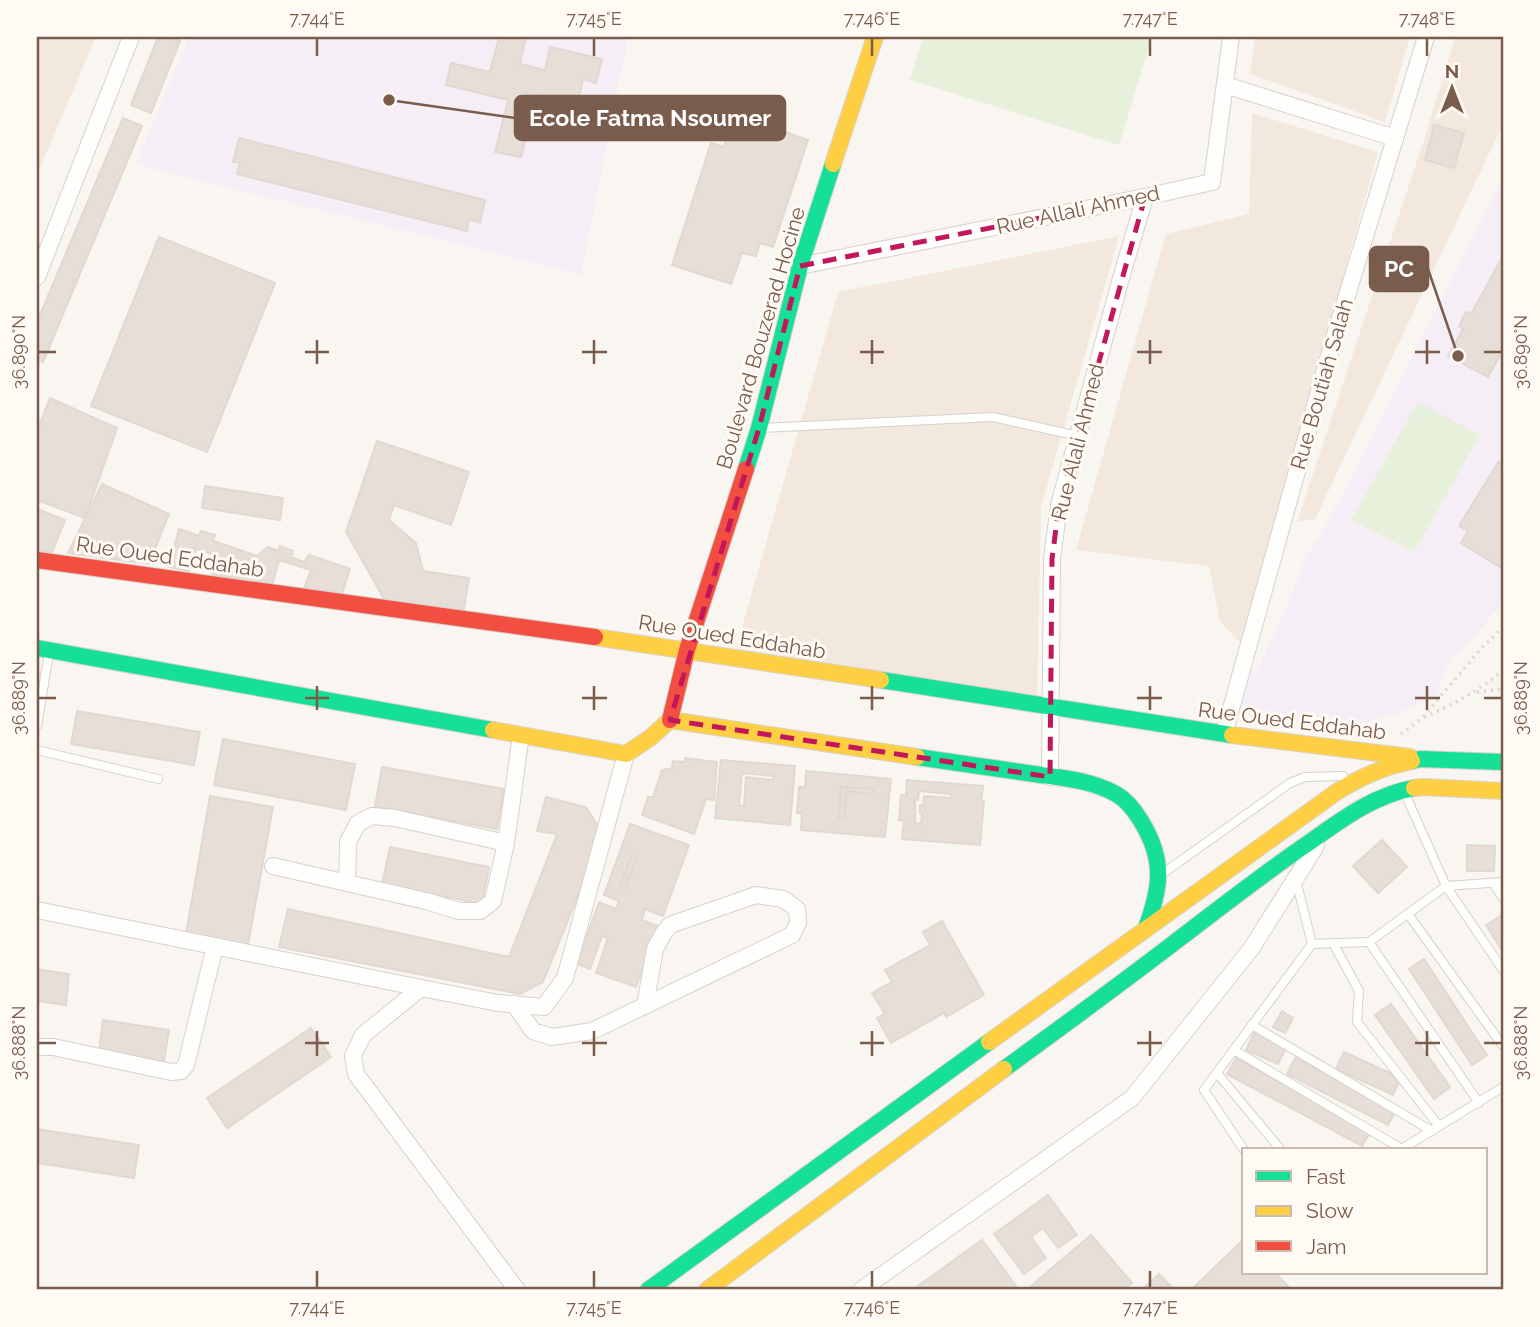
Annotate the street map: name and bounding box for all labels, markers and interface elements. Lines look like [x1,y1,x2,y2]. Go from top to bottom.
text: 7.744°E [289,8,345,29]
text: 7.745°E [566,8,622,29]
text: 7.746°E [844,8,900,29]
text: 7.747°E [1122,8,1178,29]
text: 7.748°E [1399,8,1455,29]
north arrow [1418,52,1488,122]
text: N [1445,60,1459,82]
callout: Ecole Fatma Nsoumer [515,96,785,140]
text: Ecole Fatma Nsoumer [529,104,771,131]
street label: Rue Allali Ahmed [994,180,1162,239]
street label: Boulevard Bouzerad Hocine [711,204,810,472]
callout: PC [1370,247,1428,291]
text: PC [1384,255,1414,282]
street label: Rue Boutiah Salah [1285,295,1358,472]
text: 36.890°N [8,315,29,389]
text: 36.890°N [1510,315,1531,389]
street label: Rue Alali Ahmed [1046,361,1109,523]
street label: Rue Oued Eddahab [75,531,266,582]
street label: Rue Oued Eddahab [637,609,828,664]
text: 36.889°N [8,661,29,735]
text: 36.889°N [1510,661,1531,735]
street label: Rue Oued Eddahab [1197,697,1388,744]
text: 36.888°N [8,1006,29,1080]
text: 36.888°N [1510,1006,1531,1080]
legend [1242,1148,1488,1274]
text: Fast [1306,1164,1346,1189]
text: Slow [1306,1198,1354,1223]
text: Jam [1306,1234,1347,1259]
text: 7.744°E [289,1297,345,1318]
text: 7.745°E [566,1297,622,1318]
text: 7.746°E [844,1297,900,1318]
text: 7.747°E [1122,1297,1178,1318]

